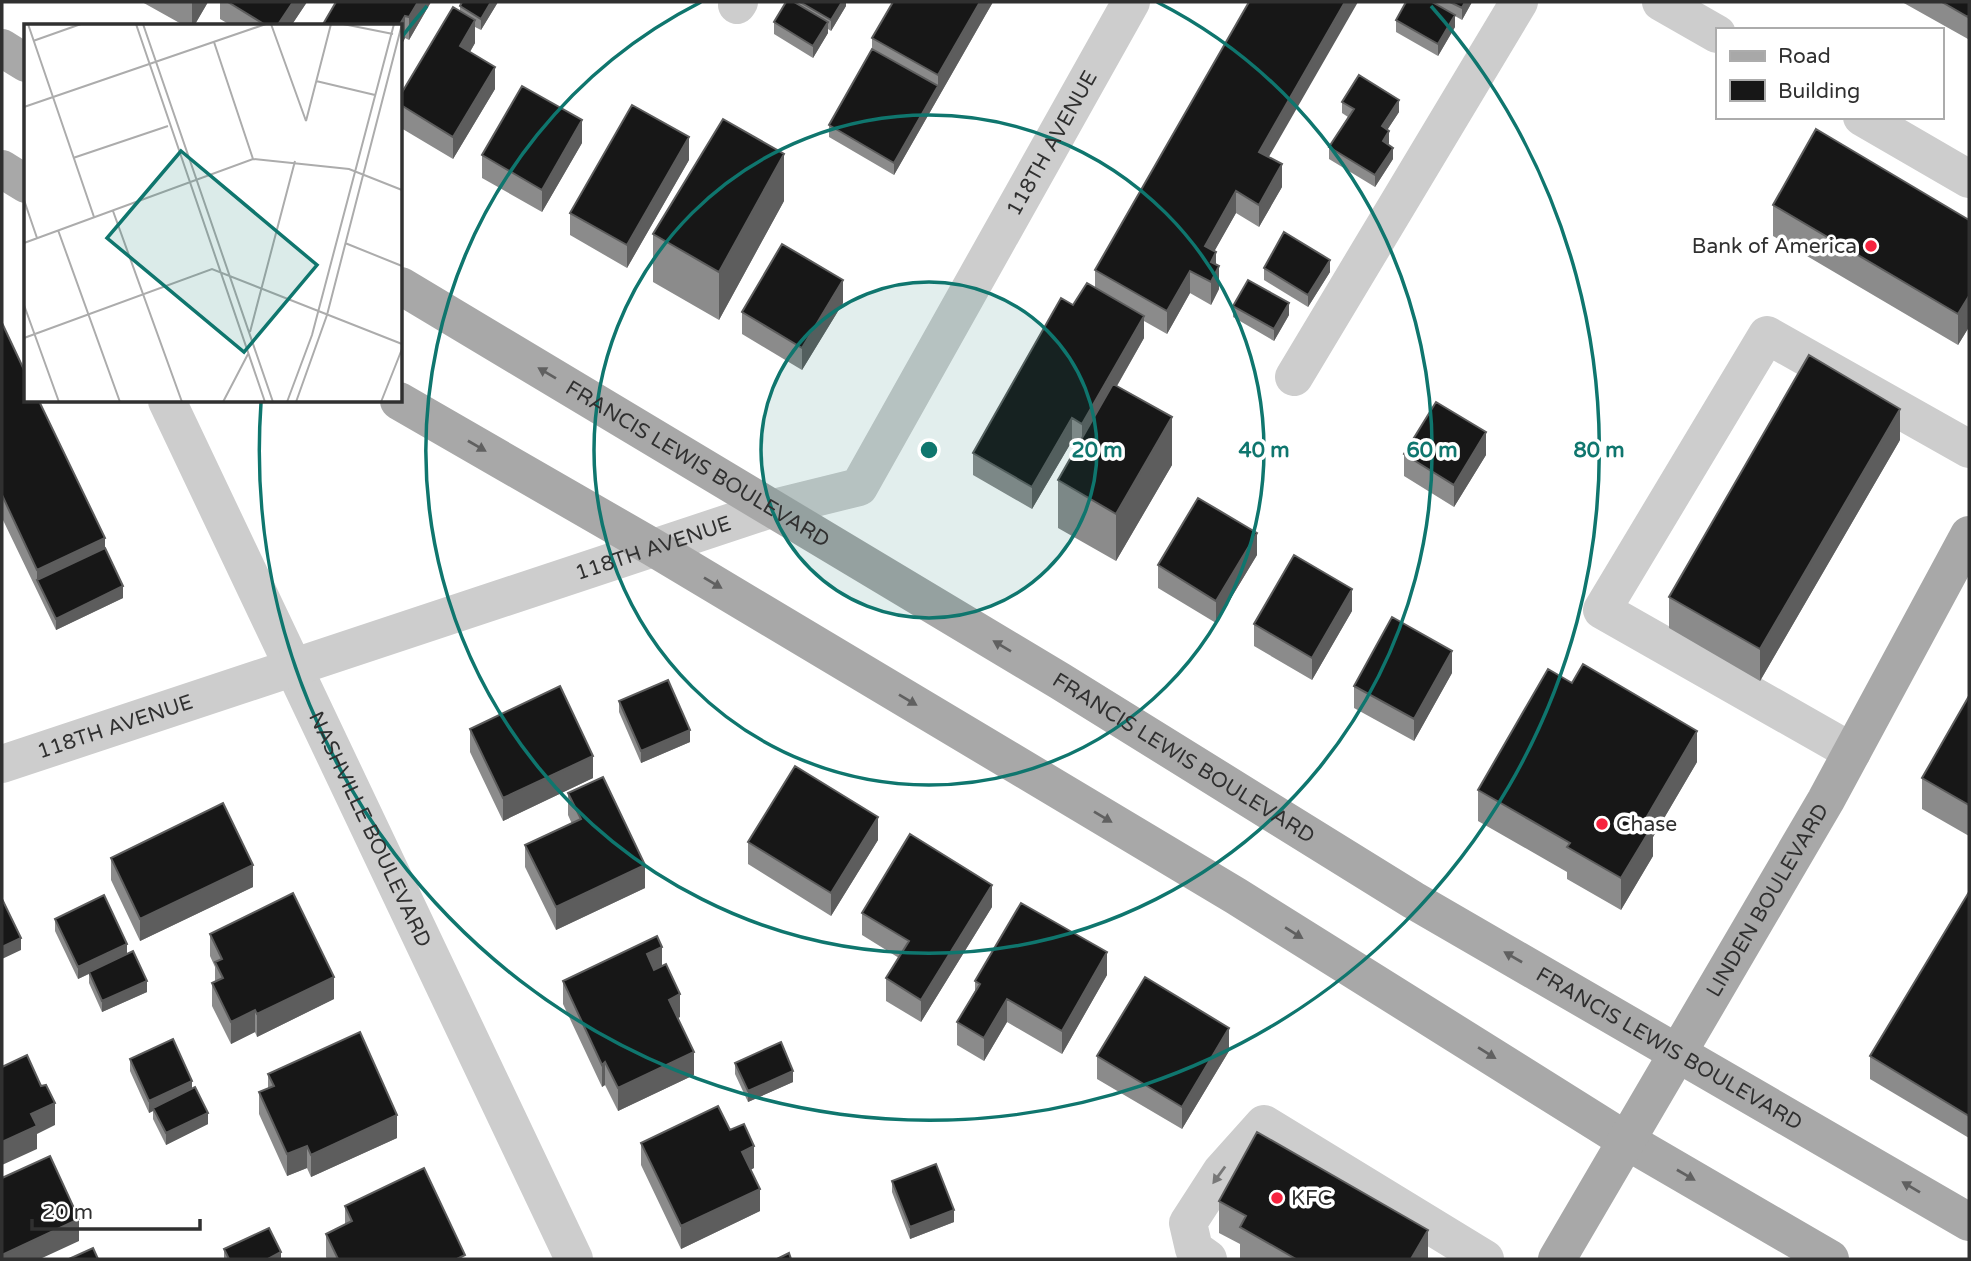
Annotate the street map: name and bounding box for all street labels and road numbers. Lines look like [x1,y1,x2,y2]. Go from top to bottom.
street label: 118TH AVENUE [1001,66,1102,220]
street label: FRANCIS LEWIS BOULEVARD [561,375,834,553]
street label: 118TH AVENUE [572,511,734,586]
street label: FRANCIS LEWIS BOULEVARD [1048,667,1319,848]
street label: 118TH AVENUE [34,689,196,764]
street label: NASHVILLE BOULEVARD [304,707,437,951]
street label: LINDEN BOULEVARD [1701,799,1834,1001]
street label: FRANCIS LEWIS BOULEVARD [1532,962,1807,1135]

